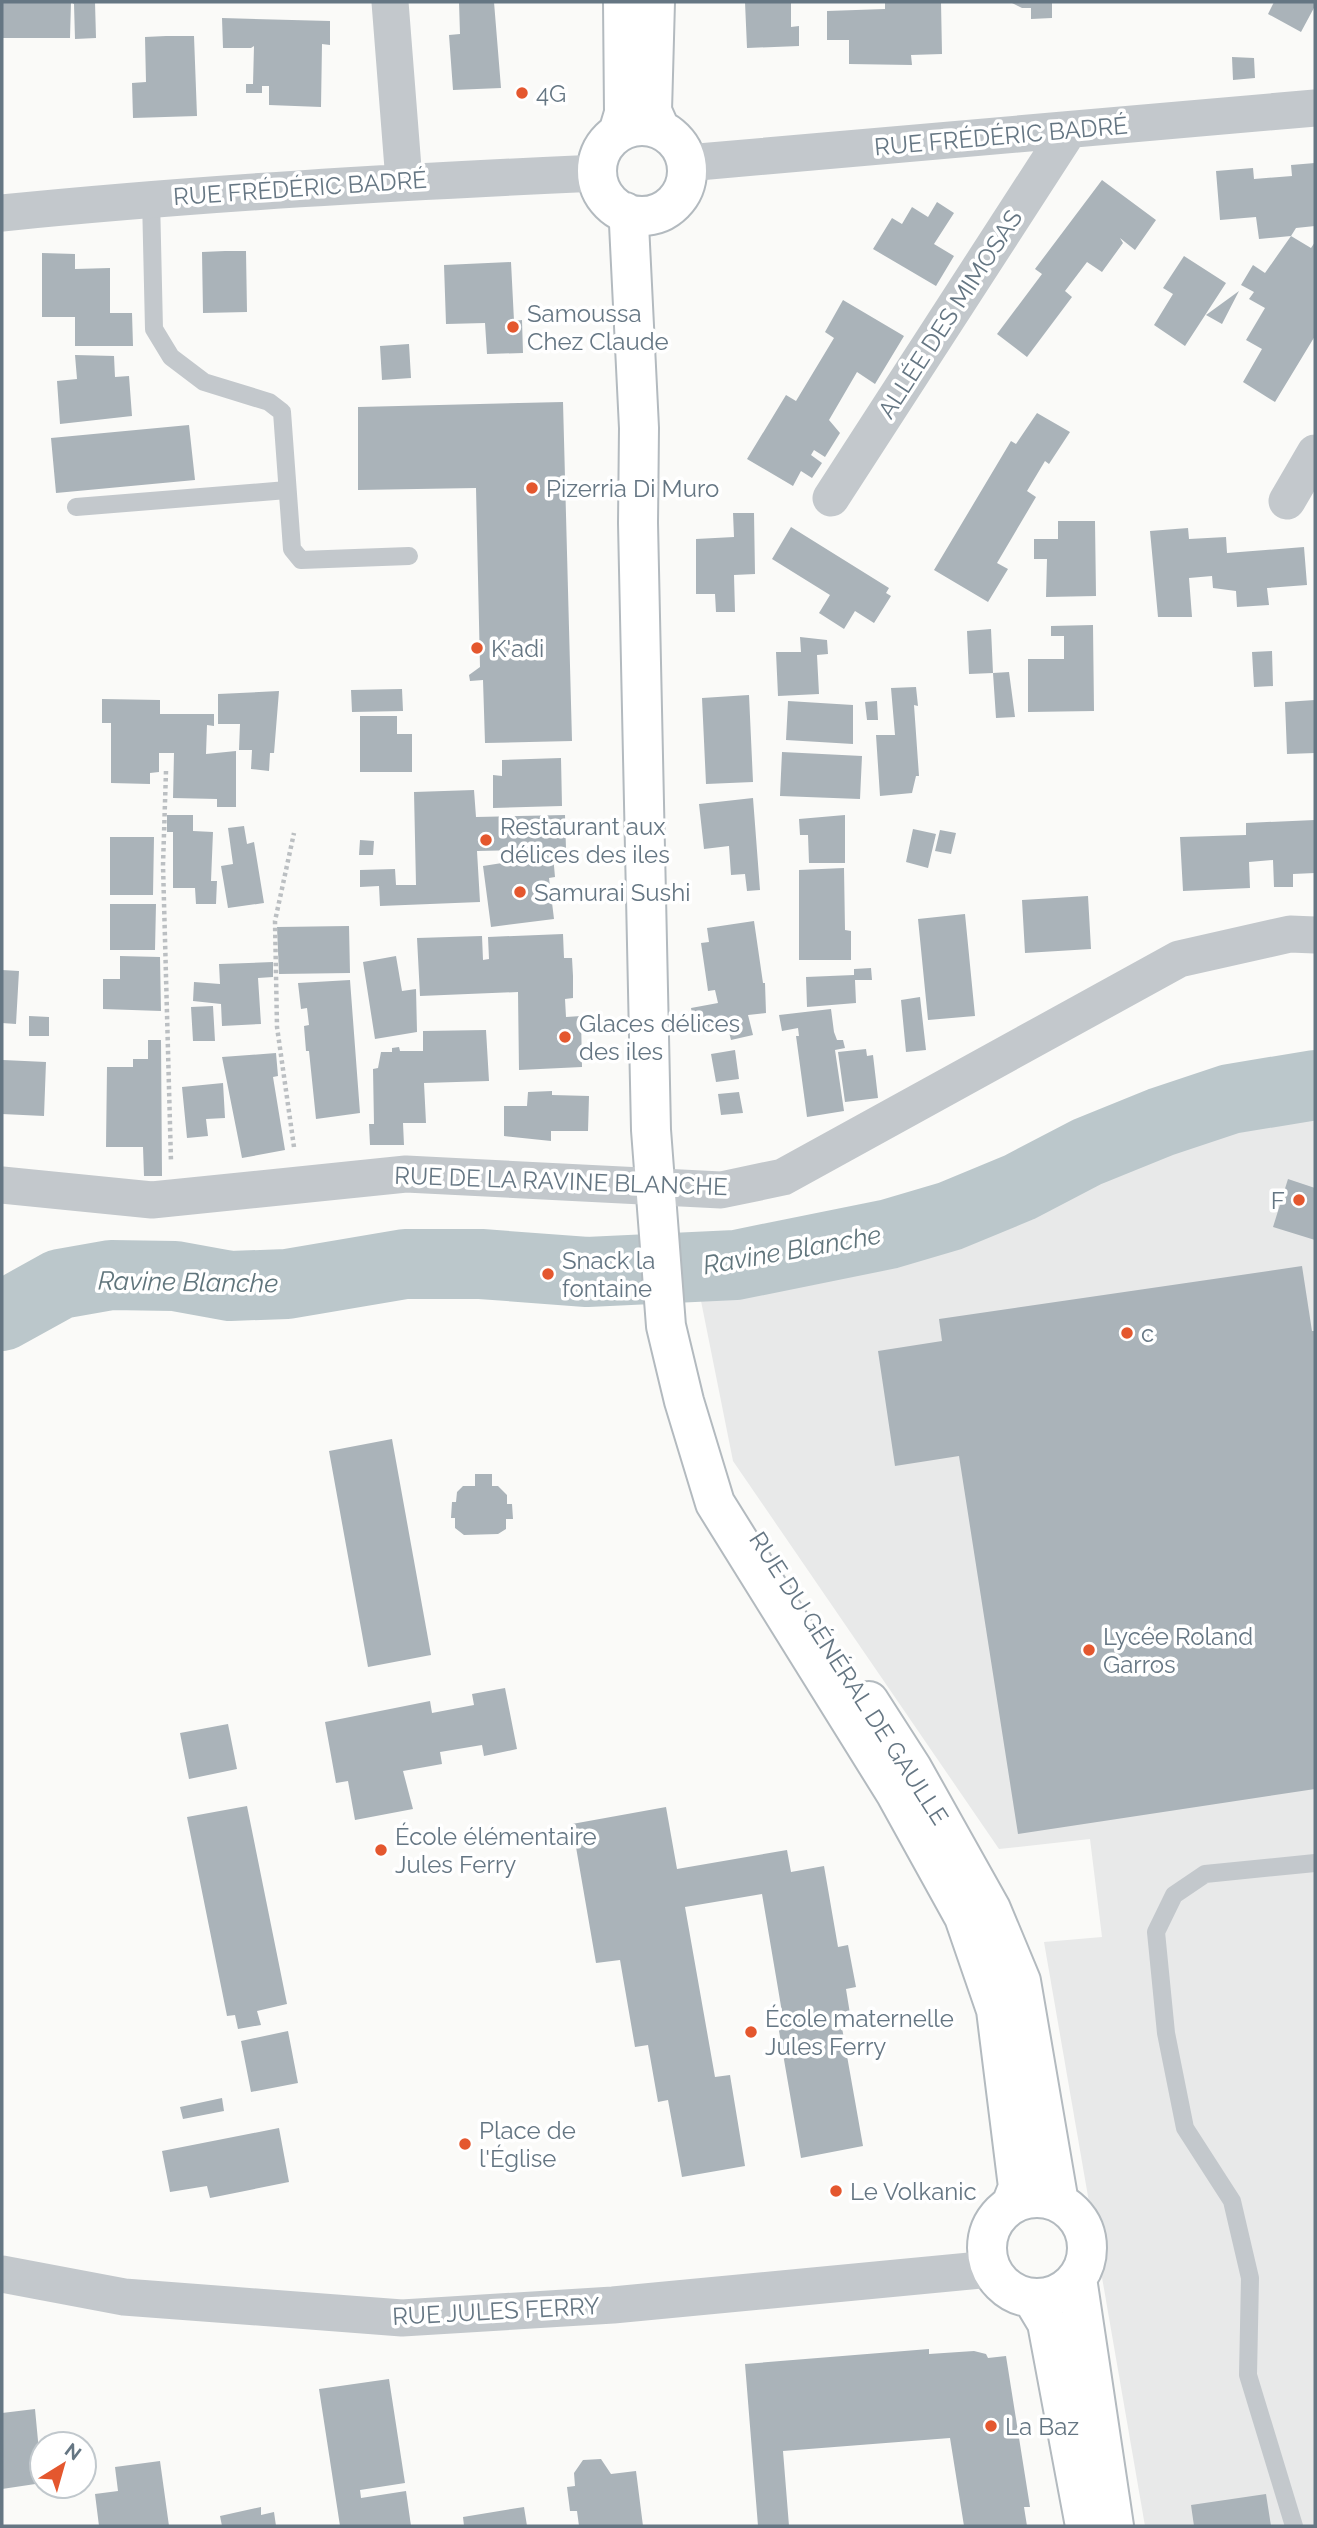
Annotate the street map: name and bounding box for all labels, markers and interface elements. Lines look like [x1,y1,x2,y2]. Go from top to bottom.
place label: 4G [536,79,566,108]
marker: 4G [514,85,530,101]
street label: RUE FRÉDÉRIC BADRÉ [873,110,1129,162]
street label: RUE FRÉDÉRIC BADRÉ [172,165,428,211]
street label: ALLÉE DES MIMOSAS [872,204,1028,424]
place label: Samoussa Chez Claude [527,299,669,356]
marker: Samoussa Chez Claude [505,319,521,335]
place label: Pizerria Di Muro [546,474,719,503]
marker: Pizerria Di Muro [524,480,540,496]
place label: K'adi [491,634,544,663]
marker: K'adi [469,640,485,656]
place label: Restaurant aux délices des iles [500,812,670,869]
marker: Restaurant aux délices des iles [478,832,494,848]
place label: Samurai Sushi [534,878,690,907]
marker: Samurai Sushi [512,884,528,900]
place label: Glaces délices des iles [579,1009,740,1066]
marker: Glaces délices des iles [557,1029,573,1045]
street label: RUE DE LA RAVINE BLANCHE [394,1161,728,1201]
place label: F [1271,1186,1285,1215]
marker: F [1291,1192,1307,1208]
water label: Ravine Blanche [701,1220,884,1280]
place label: Snack la fontaine [562,1246,655,1303]
water label: Ravine Blanche [98,1265,279,1299]
marker: Snack la fontaine [540,1266,556,1282]
place label: c [1141,1319,1154,1348]
marker: c [1119,1325,1135,1341]
street label: RUE DU GÉNÉRAL DE GAULLE [743,1526,955,1830]
place label: Lycée Roland Garros [1103,1622,1253,1679]
marker: Lycée Roland Garros [1081,1642,1097,1658]
place label: École élémentaire Jules Ferry [395,1822,597,1879]
marker: École élémentaire Jules Ferry [373,1842,389,1858]
place label: École maternelle Jules Ferry [765,2004,954,2061]
marker: École maternelle Jules Ferry [743,2024,759,2040]
place label: Place de l'Église [479,2116,576,2173]
marker: Place de l'Église [457,2136,473,2152]
place label: Le Volkanic [850,2177,977,2206]
marker: Le Volkanic [828,2183,844,2199]
street label: RUE JULES FERRY [391,2291,601,2331]
place label: La Baz [1005,2412,1079,2441]
marker: La Baz [983,2418,999,2434]
north arrow [28,2430,98,2500]
text: N [61,2438,86,2465]

